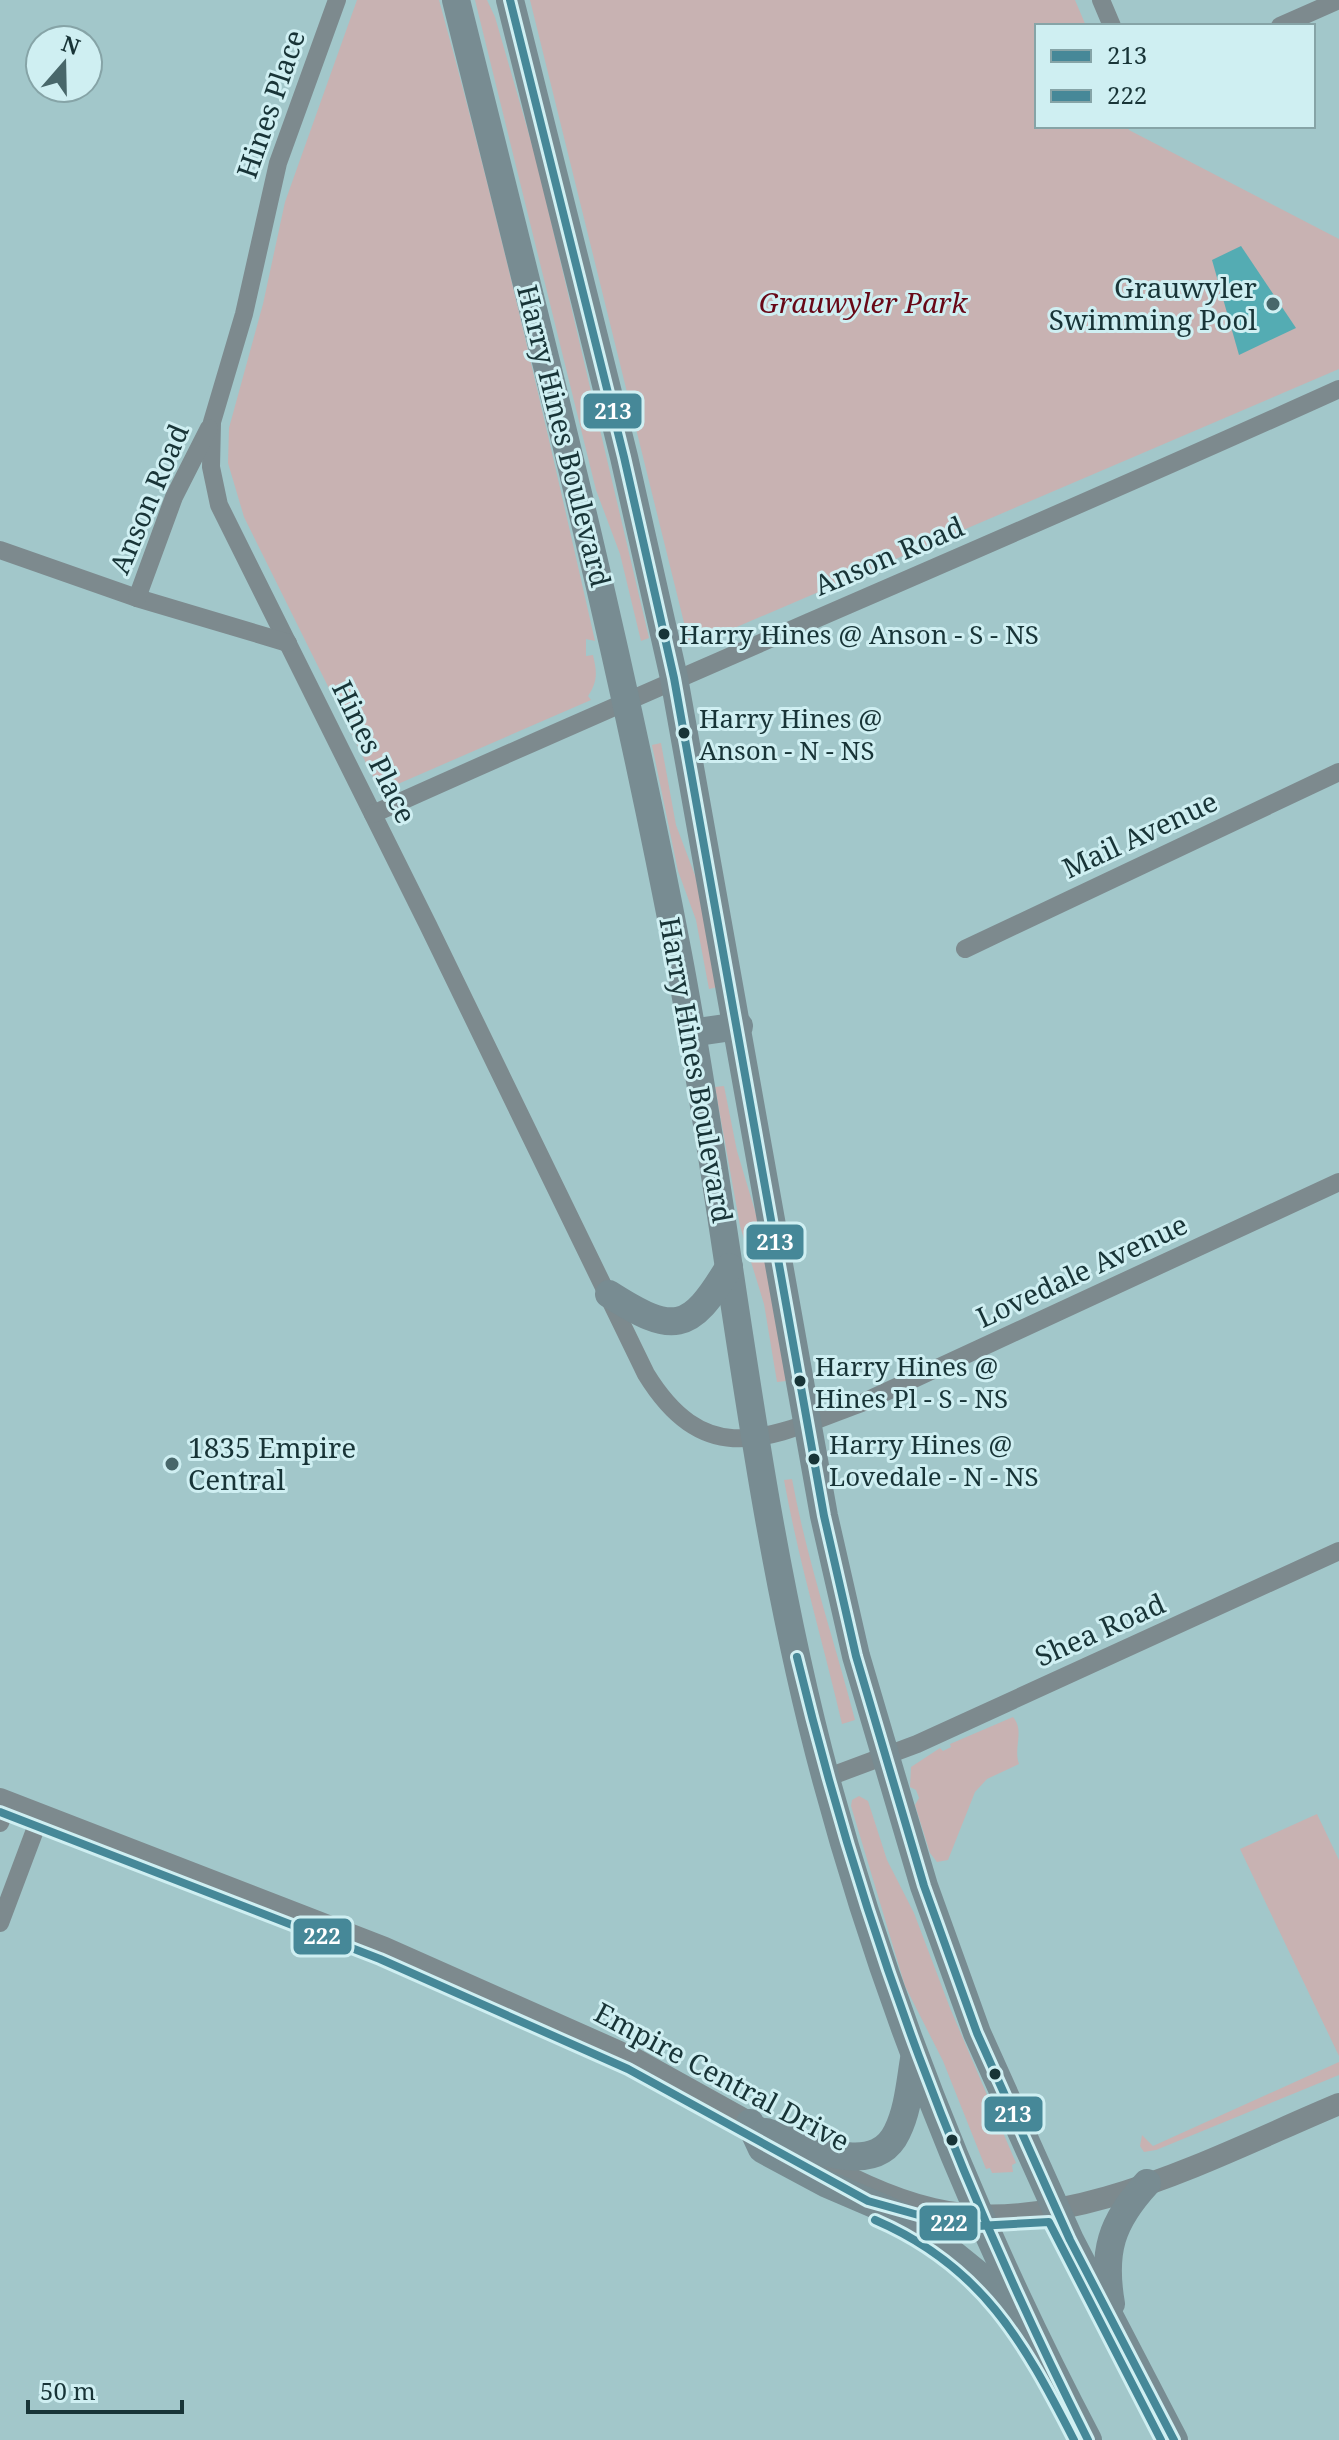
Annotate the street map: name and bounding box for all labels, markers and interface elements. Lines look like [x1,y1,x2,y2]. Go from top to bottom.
north arrow [24,24,104,104]
legend [1035,24,1315,128]
street label: Hines Place [227,25,313,183]
text: N [58,27,84,61]
text: 213 [1107,38,1147,71]
text: 222 [1107,78,1147,111]
place label: Grauwyler Swimming Pool [1049,268,1257,338]
street label: Harry Hines Boulevard [509,281,621,591]
park label: Grauwyler Park [759,283,968,321]
marker: Grauwyler Swimming Pool [1264,295,1282,313]
line badge: 213 [582,392,643,430]
text: 213 [594,395,632,425]
street label: Anson Road [99,418,197,579]
street label: Anson Road [808,506,969,604]
place label: Harry Hines @ Anson - S - NS [679,616,1039,652]
marker: Harry Hines @ Anson - S - NS [656,626,672,642]
street label: Hines Place [324,674,426,829]
place label: Harry Hines @ Anson - N - NS [699,700,882,768]
marker: Harry Hines @ Anson - N - NS [676,725,692,741]
street label: Mail Avenue [1056,782,1223,887]
street label: Harry Hines Boulevard [651,914,743,1226]
street label: Lovedale Avenue [970,1205,1193,1336]
line badge: 213 [745,1223,805,1261]
text: 213 [756,1226,794,1256]
place label: Harry Hines @ Hines Pl - S - NS [815,1348,1008,1416]
marker: Harry Hines @ Hines Pl - S - NS [792,1373,808,1389]
place label: Harry Hines @ Lovedale - N - NS [829,1426,1039,1494]
place label: 1835 Empire Central [188,1428,356,1498]
marker: Harry Hines @ Lovedale - N - NS [806,1451,822,1467]
marker: 1835 Empire Central [163,1455,181,1473]
street label: Shea Road [1029,1584,1171,1675]
line badge: 222 [292,1917,353,1956]
text: 222 [303,1920,341,1950]
street label: Empire Central Drive [588,1993,857,2159]
unlabelled marker [987,2066,1003,2082]
line badge: 213 [983,2095,1044,2133]
text: 213 [994,2098,1032,2128]
unlabelled marker [944,2132,960,2148]
line badge: 222 [918,2204,979,2242]
text: 222 [930,2207,968,2237]
scale bar [28,2364,182,2414]
text: 50 m [40,2374,96,2407]

